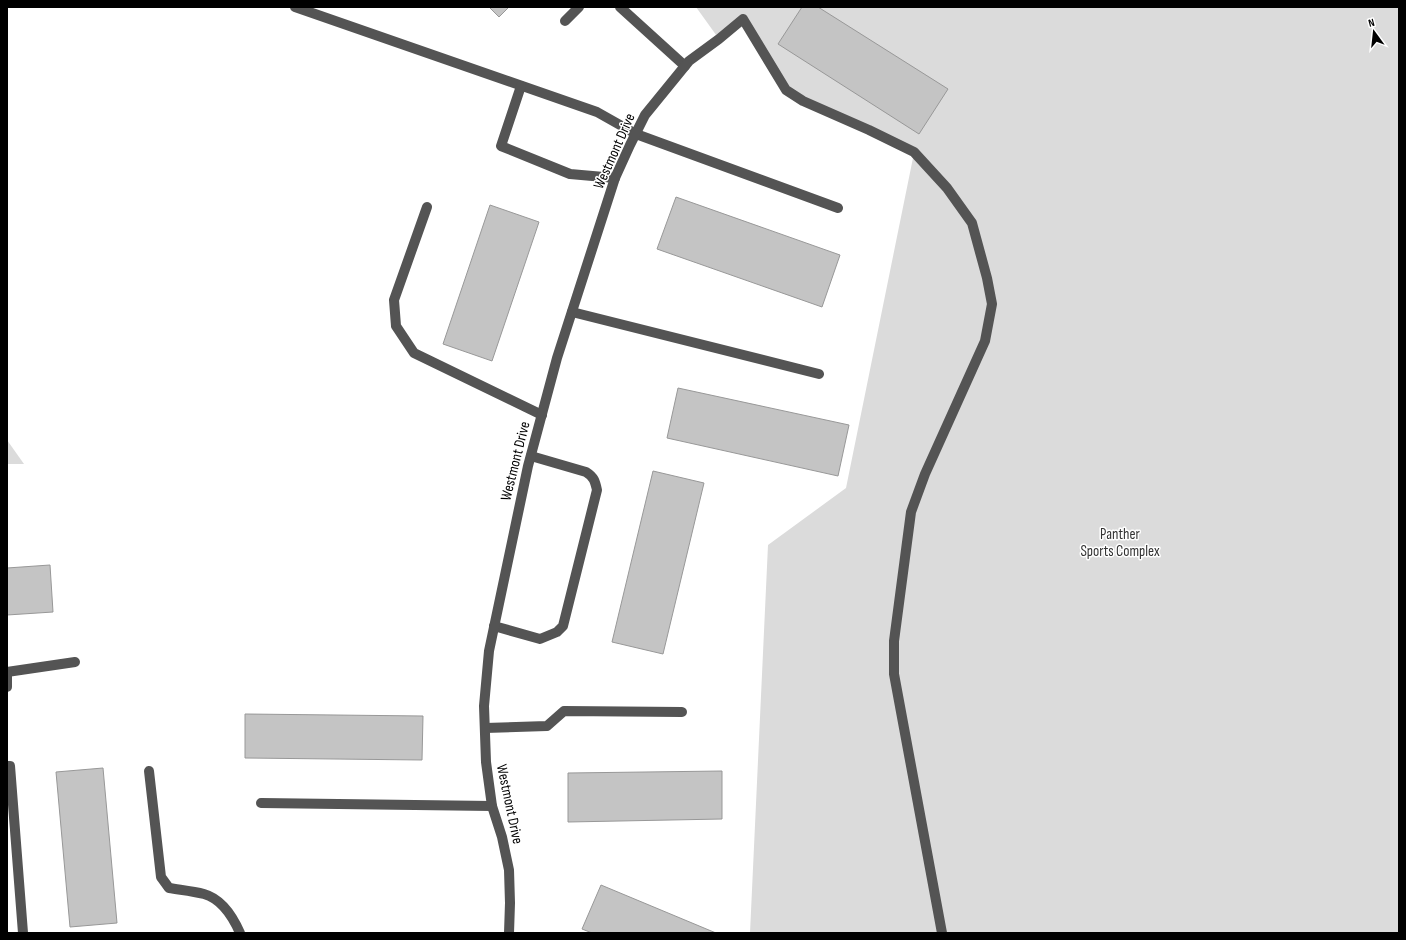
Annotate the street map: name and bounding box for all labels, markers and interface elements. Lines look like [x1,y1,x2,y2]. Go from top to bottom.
north arrow [1354,12,1394,52]
text: N [1367,16,1376,30]
street label: Westmont Drive [589,110,640,192]
street label: Westmont Drive [496,420,535,503]
park label: Panther Sports Complex [1080,525,1160,561]
street label: Westmont Drive [492,762,527,846]

